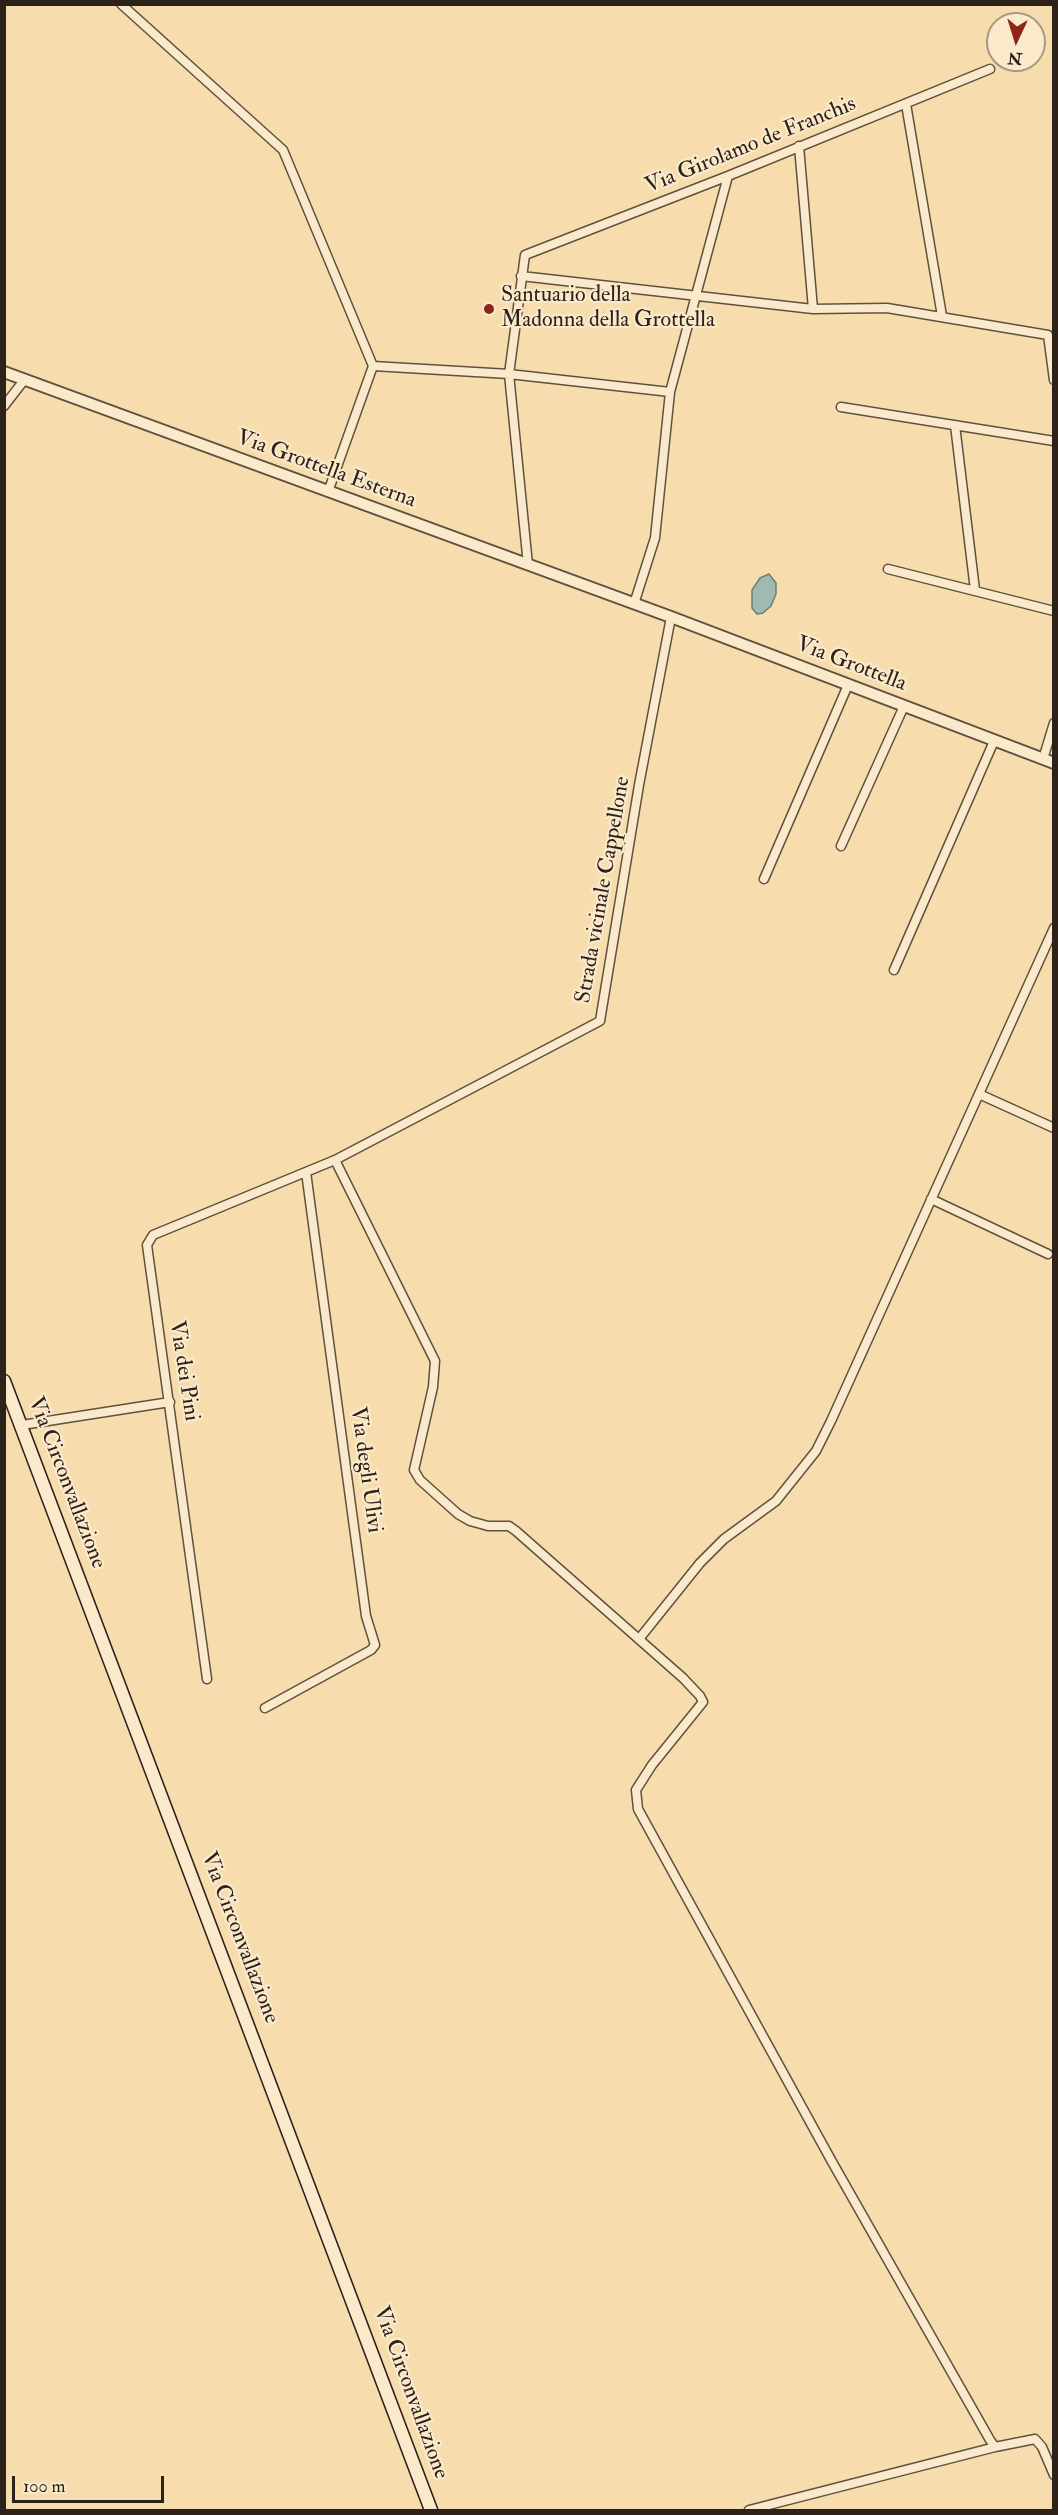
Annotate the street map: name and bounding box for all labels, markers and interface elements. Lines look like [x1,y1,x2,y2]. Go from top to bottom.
north arrow [986,12,1046,72]
text: N [1007,47,1023,68]
street label: Via Girolamo de Franchis [642,92,860,200]
place label: Santuario della Madonna della Grottella [501,283,715,334]
marker: Santuario della Madonna della Grottella [482,302,496,316]
street label: Via Grottella Esterna [233,425,419,515]
street label: Via Grottella [792,632,910,698]
street label: Strada vicinale Cappellone [571,775,637,1005]
street label: Via dei Pini [162,1319,204,1423]
street label: Via Circonvallazione [21,1393,111,1573]
street label: Via degli Ulivi [343,1405,387,1535]
street label: Via Circonvallazione [194,1848,284,2028]
street label: Via Circonvallazione [367,2303,453,2483]
scale bar [15,2464,166,2502]
text: 100 m [23,2475,66,2498]

